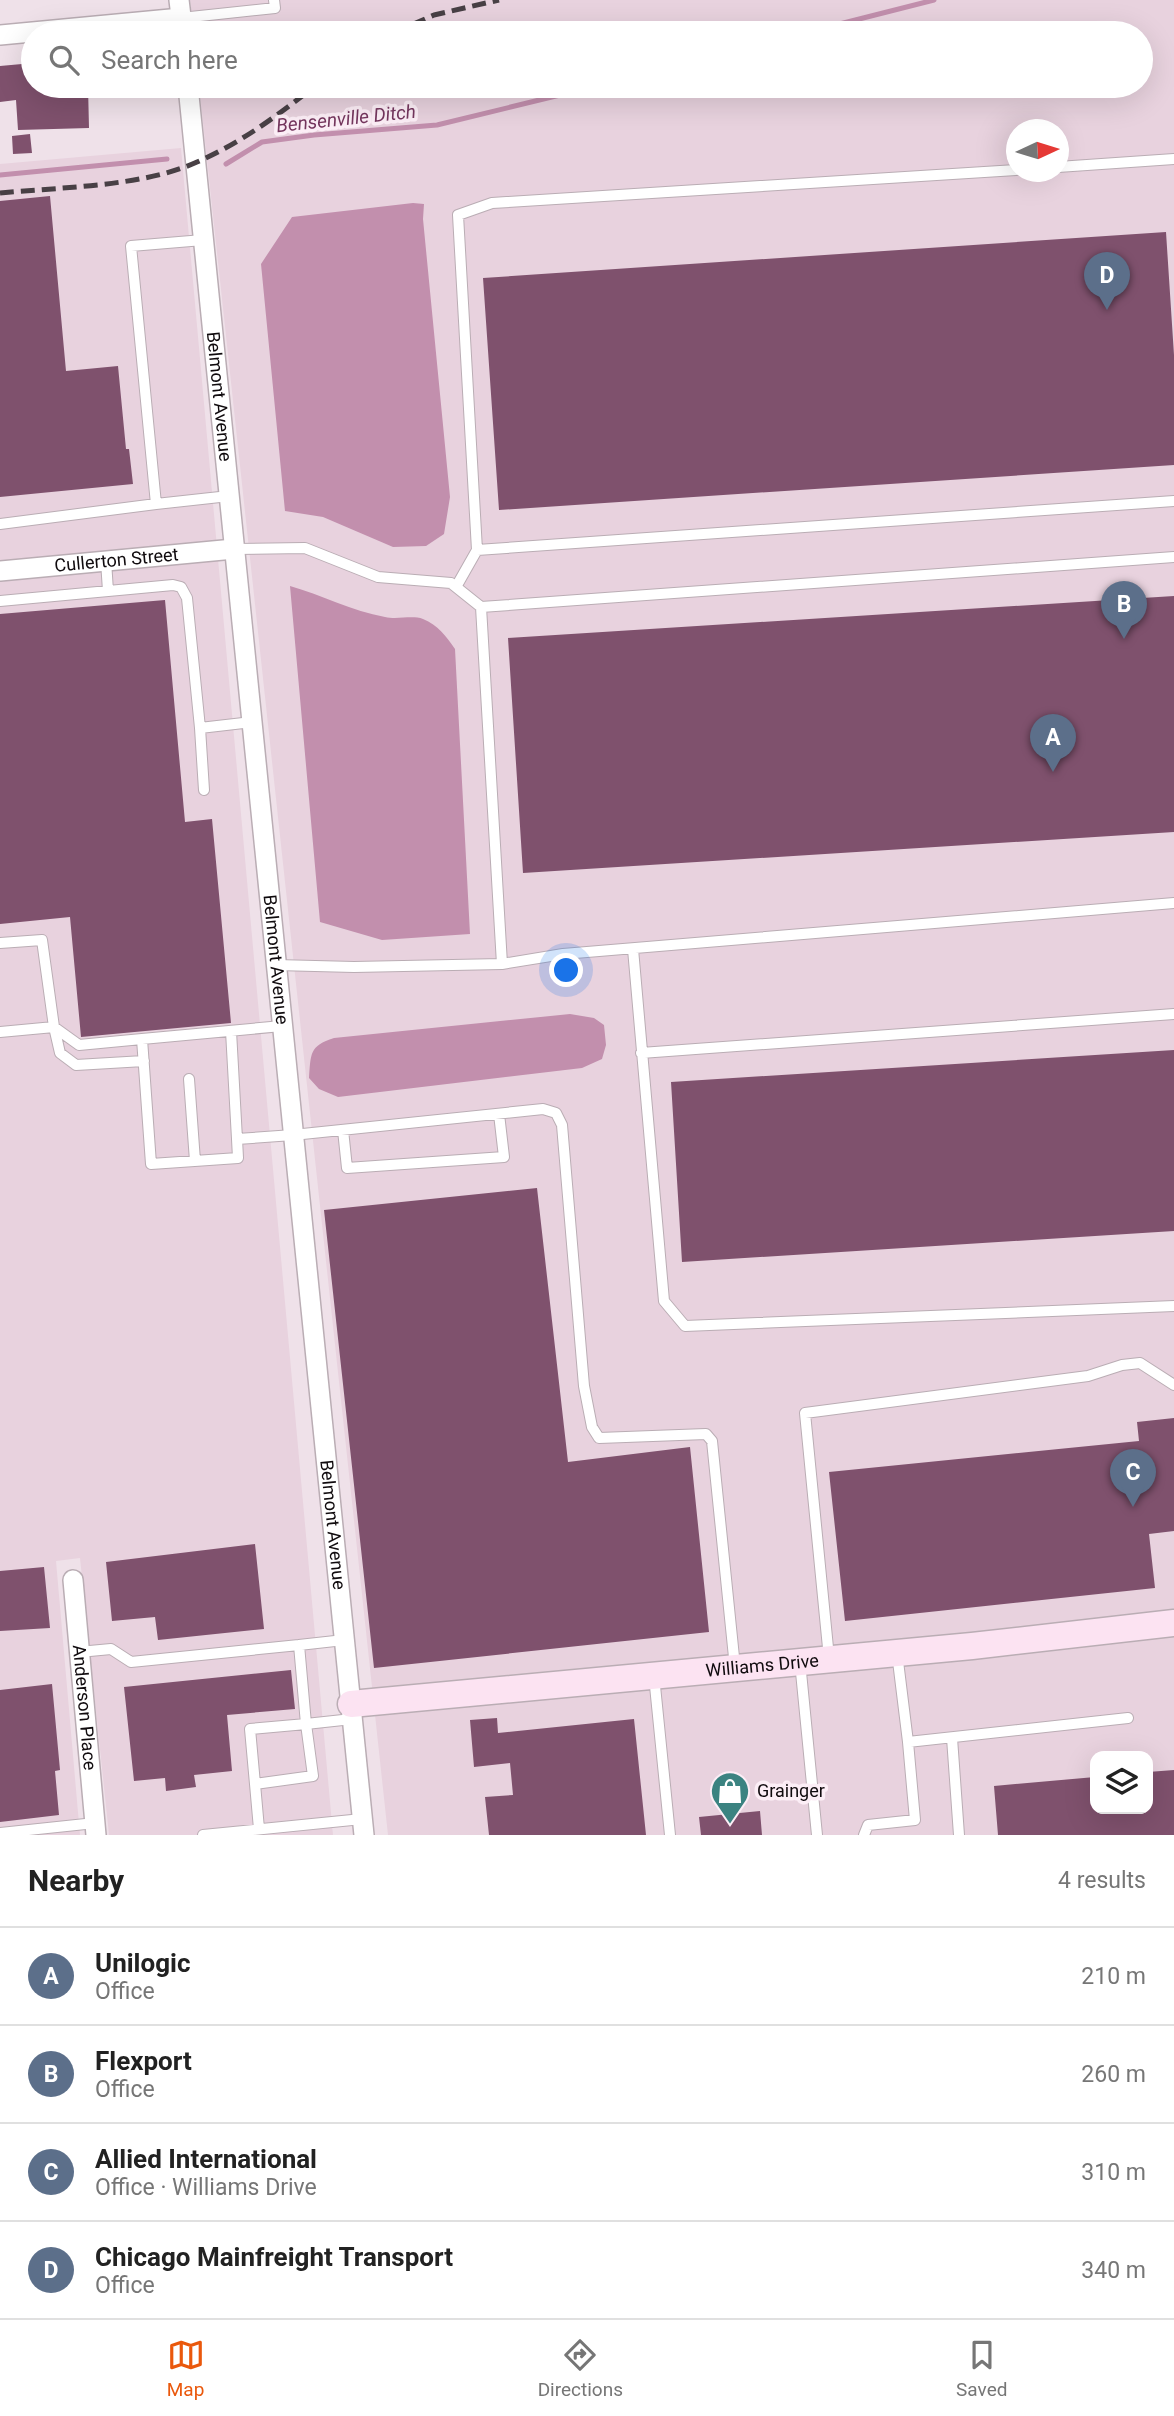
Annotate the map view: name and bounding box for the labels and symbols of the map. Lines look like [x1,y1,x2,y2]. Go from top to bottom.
water label: Bensenville Ditch [275,100,417,137]
north arrow [1006,119,1069,182]
pin: D [1084,252,1130,310]
street label: Belmont Avenue [203,330,237,462]
street label: Cullerton Street [54,543,179,576]
pin: B [1101,581,1147,639]
pin: A [1030,714,1076,772]
street label: Belmont Avenue [259,894,293,1025]
your location [549,953,583,987]
pin: C [1110,1449,1156,1507]
street label: Belmont Avenue [316,1459,350,1591]
street label: Anderson Place [69,1644,101,1771]
street label: Williams Drive [705,1649,820,1681]
shop icon: Grainger [709,1770,751,1825]
place label: Grainger [757,1780,825,1801]

